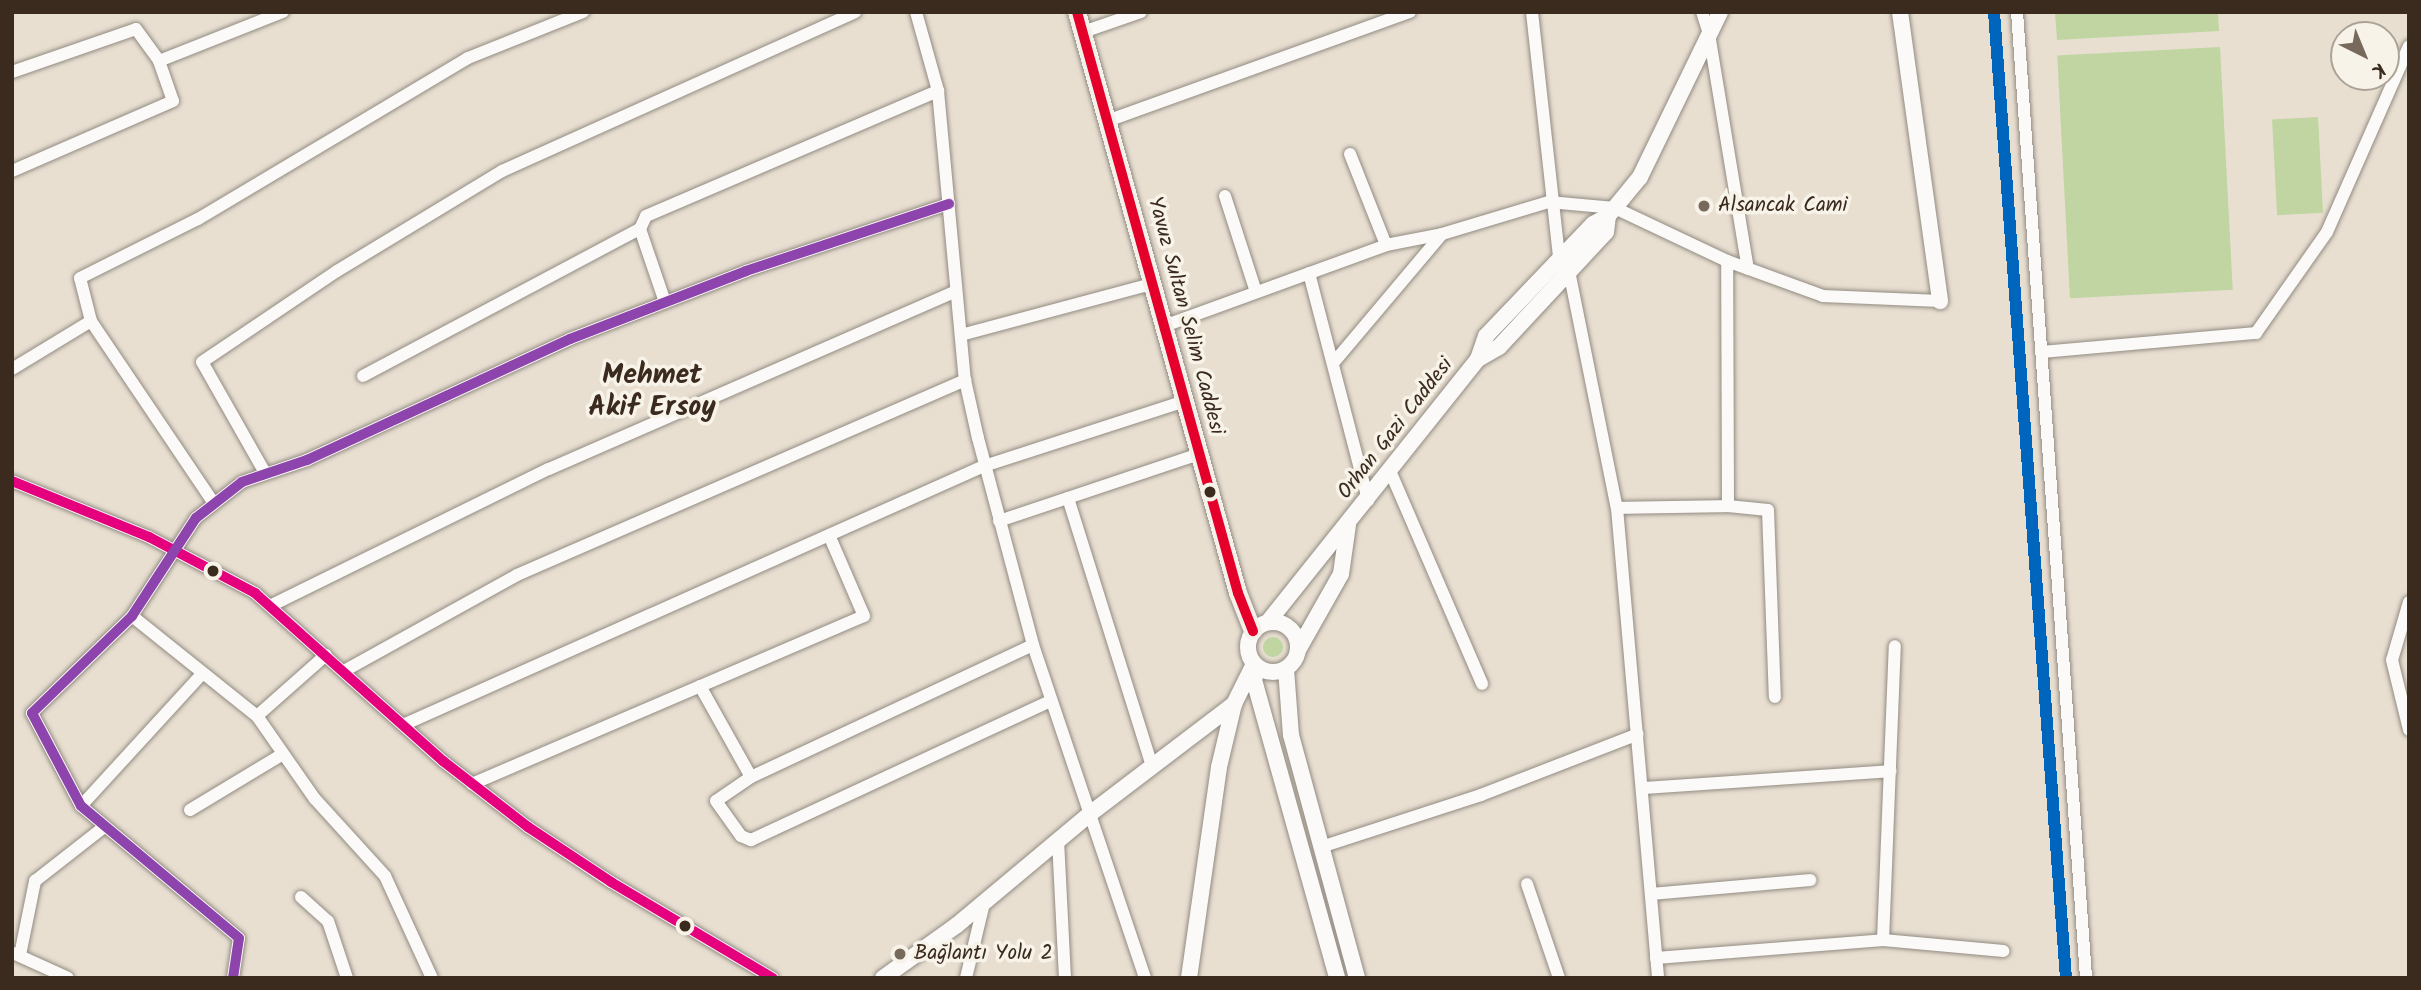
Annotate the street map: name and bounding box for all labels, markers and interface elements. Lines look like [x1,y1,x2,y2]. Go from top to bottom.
north arrow [2330,21,2400,91]
text: K [2364,55,2392,85]
place label: Alsancak Cami [1718,193,1848,219]
street label: Yavuz Sultan Selim Caddesi [1141,194,1229,438]
marker: Alsancak Cami [1696,198,1712,214]
street label: Orhan Gazi Caddesi [1333,353,1459,505]
district label: Mehmet Akif Ersoy [588,359,716,425]
unlabelled marker [1203,485,1217,499]
unlabelled marker [206,564,220,578]
unlabelled marker [678,919,692,933]
place label: Bağlantı Yolu 2 [914,941,1053,967]
marker: Bağlantı Yolu 2 [892,946,908,962]

